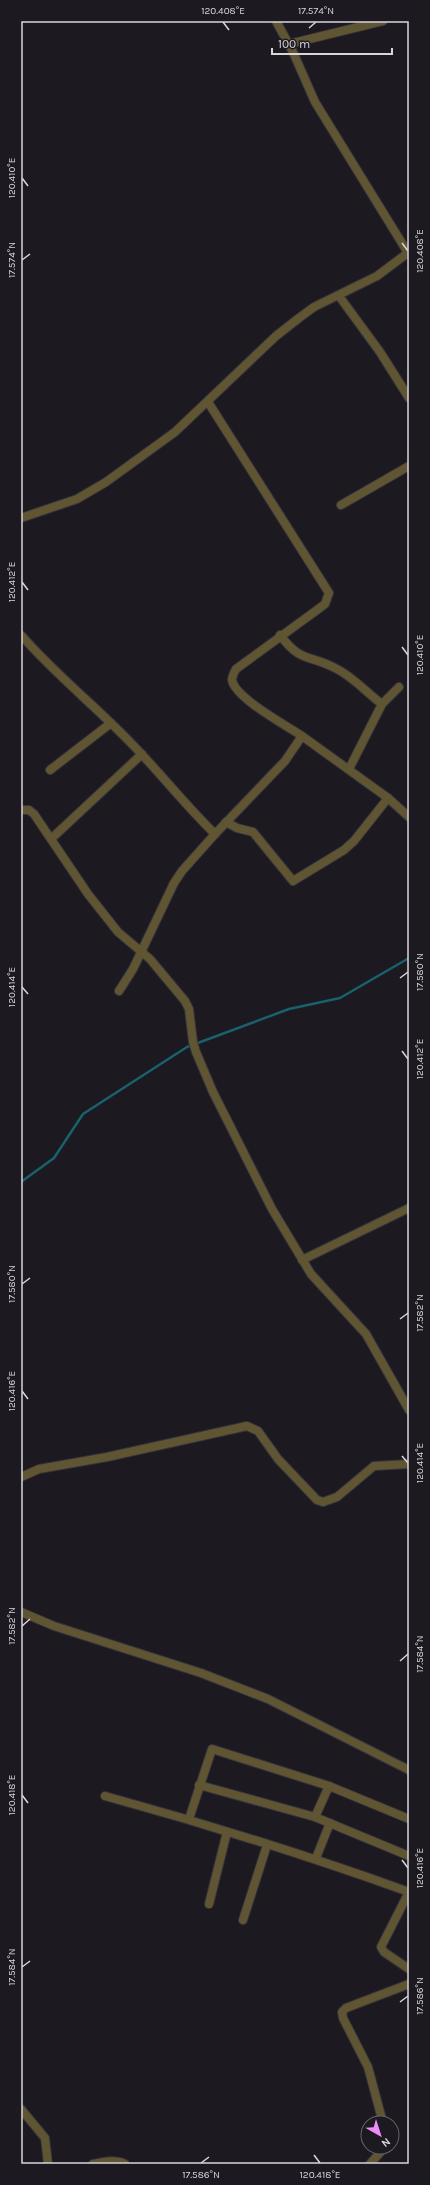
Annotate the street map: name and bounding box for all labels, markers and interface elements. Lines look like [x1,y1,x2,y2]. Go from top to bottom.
text: 120.408°E [201,5,245,17]
text: 17.574°N [298,5,334,17]
scale bar [272,30,392,56]
text: 100 m [278,37,310,51]
text: 120.410°E [6,158,18,198]
text: 120.408°E [414,229,426,273]
text: 17.574°N [6,242,18,278]
text: 120.412°E [6,562,18,602]
text: 120.410°E [414,635,426,675]
text: 17.580°N [414,953,426,991]
text: 120.414°E [6,967,18,1007]
text: 120.412°E [414,1039,426,1079]
text: 17.580°N [6,1265,18,1303]
text: 17.582°N [414,1294,426,1332]
text: 120.416°E [6,1371,18,1411]
text: 120.414°E [414,1443,426,1483]
text: 17.582°N [6,1607,18,1645]
text: 17.584°N [414,1635,426,1673]
text: 120.418°E [6,1775,18,1815]
text: 120.416°E [414,1848,426,1888]
text: 17.584°N [6,1948,18,1986]
text: 17.586°N [414,1977,426,2015]
north arrow [360,2115,400,2155]
text: N [379,2135,393,2150]
text: 17.586°N [182,2169,220,2181]
text: 120.418°E [300,2169,340,2181]

